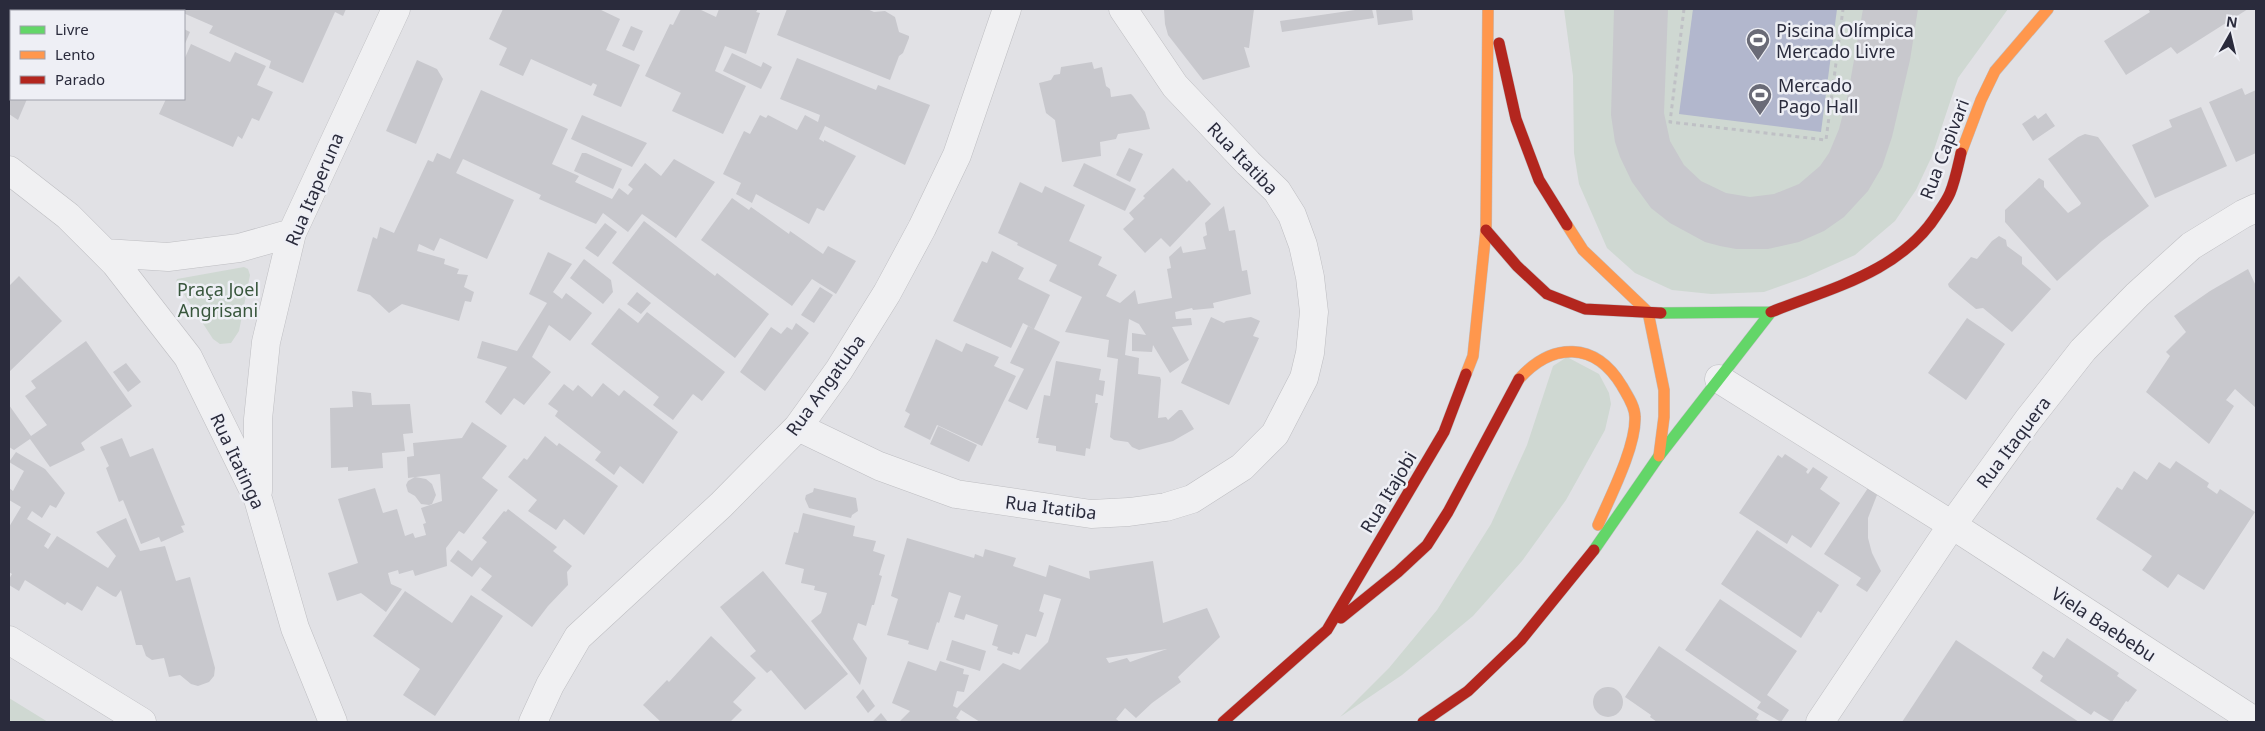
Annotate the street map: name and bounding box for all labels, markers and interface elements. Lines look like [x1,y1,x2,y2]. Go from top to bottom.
legend [10,10,185,100]
north arrow [2205,10,2255,60]
text: N [2225,11,2239,32]
place label: Piscina Olímpica Mercado Livre [1776,18,1914,63]
text: Livre [55,19,89,39]
sports icon: Piscina Olímpica Mercado Livre [1745,27,1771,61]
text: Lento [55,44,95,64]
text: Parado [55,69,105,89]
place label: Mercado Pago Hall [1778,73,1858,118]
sports icon: Mercado Pago Hall [1747,82,1773,116]
street label: Rua Capivari [1914,95,1974,203]
street label: Rua Itatiba [1202,117,1284,199]
street label: Rua Itaperuna [279,129,349,249]
park label: Praça Joel Angrisani [177,277,259,322]
street label: Rua Angatuba [780,330,870,440]
street label: Rua Itaquera [1971,391,2055,493]
street label: Rua Itatinga [205,409,271,513]
street label: Rua Itajobi [1354,447,1422,537]
street label: Rua Itatiba [1004,489,1098,525]
street label: Viela Baebebu [2047,581,2161,667]

